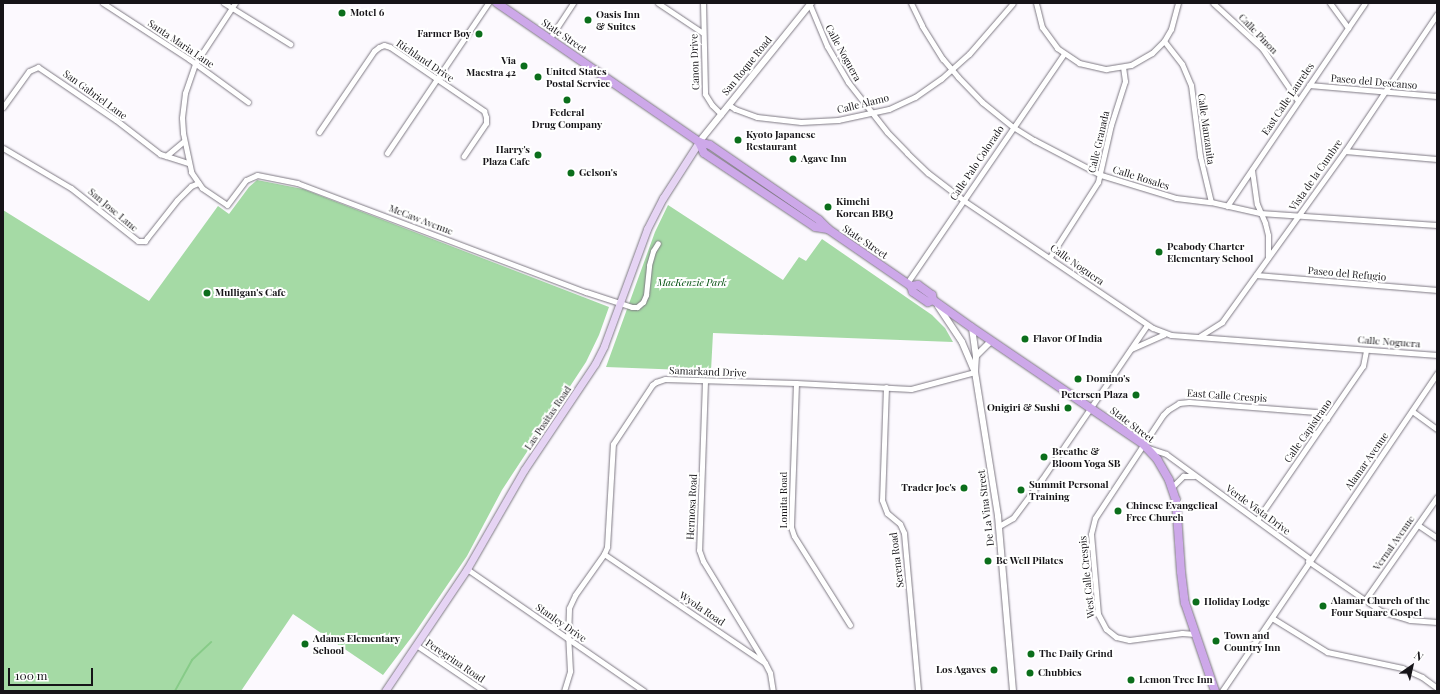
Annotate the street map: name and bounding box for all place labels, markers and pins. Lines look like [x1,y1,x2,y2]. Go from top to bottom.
place label: Motel 6 [350,7,384,19]
marker: Motel 6 [337,8,347,18]
place label: Oasis Inn & Suites [596,8,640,32]
marker: Oasis Inn & Suites [583,15,593,25]
place label: Farmer Boy [417,28,471,40]
marker: Farmer Boy [474,29,484,39]
place label: Via Maestra 42 [466,54,516,78]
marker: Via Maestra 42 [519,61,529,71]
place label: United States Postal Service [546,65,610,88]
marker: United States Postal Service [533,72,543,82]
marker: Federal Drug Company [562,95,572,105]
place label: Federal Drug Company [532,106,602,130]
place label: Kyoto Japanese Restaurant [746,128,816,152]
marker: Kyoto Japanese Restaurant [733,135,743,145]
place label: Harry's Plaza Cafe [483,143,530,166]
marker: Harry's Plaza Cafe [533,150,543,160]
place label: Agave Inn [801,153,847,165]
marker: Agave Inn [788,154,798,164]
place label: Gelson's [579,167,617,179]
marker: Gelson's [566,168,576,178]
place label: Kimchi Korean BBQ [836,195,893,218]
marker: Kimchi Korean BBQ [823,202,833,212]
place label: Peabody Charter Elementary School [1167,240,1254,264]
marker: Peabody Charter Elementary School [1154,247,1164,257]
place label: Mulligan's Cafe [215,287,286,299]
marker: Mulligan's Cafe [202,288,212,298]
place label: Flavor Of India [1033,333,1102,345]
marker: Flavor Of India [1020,334,1030,344]
place label: Domino's [1086,373,1130,385]
marker: Domino's [1073,374,1083,384]
place label: Petersen Plaza [1061,389,1128,401]
marker: Petersen Plaza [1131,390,1141,400]
place label: Onigiri & Sushi [987,402,1060,414]
marker: Onigiri & Sushi [1063,403,1073,413]
place label: Breathe & Bloom Yoga SB [1052,445,1121,468]
marker: Breathe & Bloom Yoga SB [1039,452,1049,462]
place label: Summit Personal Training [1029,478,1109,502]
place label: Trader Joe's [901,482,956,494]
marker: Trader Joe's [959,483,969,493]
marker: Summit Personal Training [1016,485,1026,495]
place label: Chinese Evangelical Free Church [1126,499,1218,522]
marker: Chinese Evangelical Free Church [1113,506,1123,516]
place label: Be Well Pilates [996,555,1064,567]
marker: Be Well Pilates [983,556,993,566]
place label: Alamar Church of the Four Square Gospel [1331,594,1430,618]
place label: Holiday Lodge [1204,596,1270,608]
marker: Holiday Lodge [1191,597,1201,607]
marker: Alamar Church of the Four Square Gospel [1318,601,1328,611]
place label: Town and Country Inn [1224,629,1281,652]
place label: Adams Elementary School [313,632,400,656]
marker: Town and Country Inn [1211,636,1221,646]
marker: Adams Elementary School [300,639,310,649]
place label: The Daily Grind [1039,648,1113,660]
marker: The Daily Grind [1026,649,1036,659]
place label: Los Agaves [936,664,986,676]
marker: Los Agaves [989,665,999,675]
place label: Chubbies [1038,667,1082,679]
marker: Chubbies [1025,668,1035,678]
place label: Lemon Tree Inn [1139,674,1213,686]
marker: Lemon Tree Inn [1126,675,1136,685]

